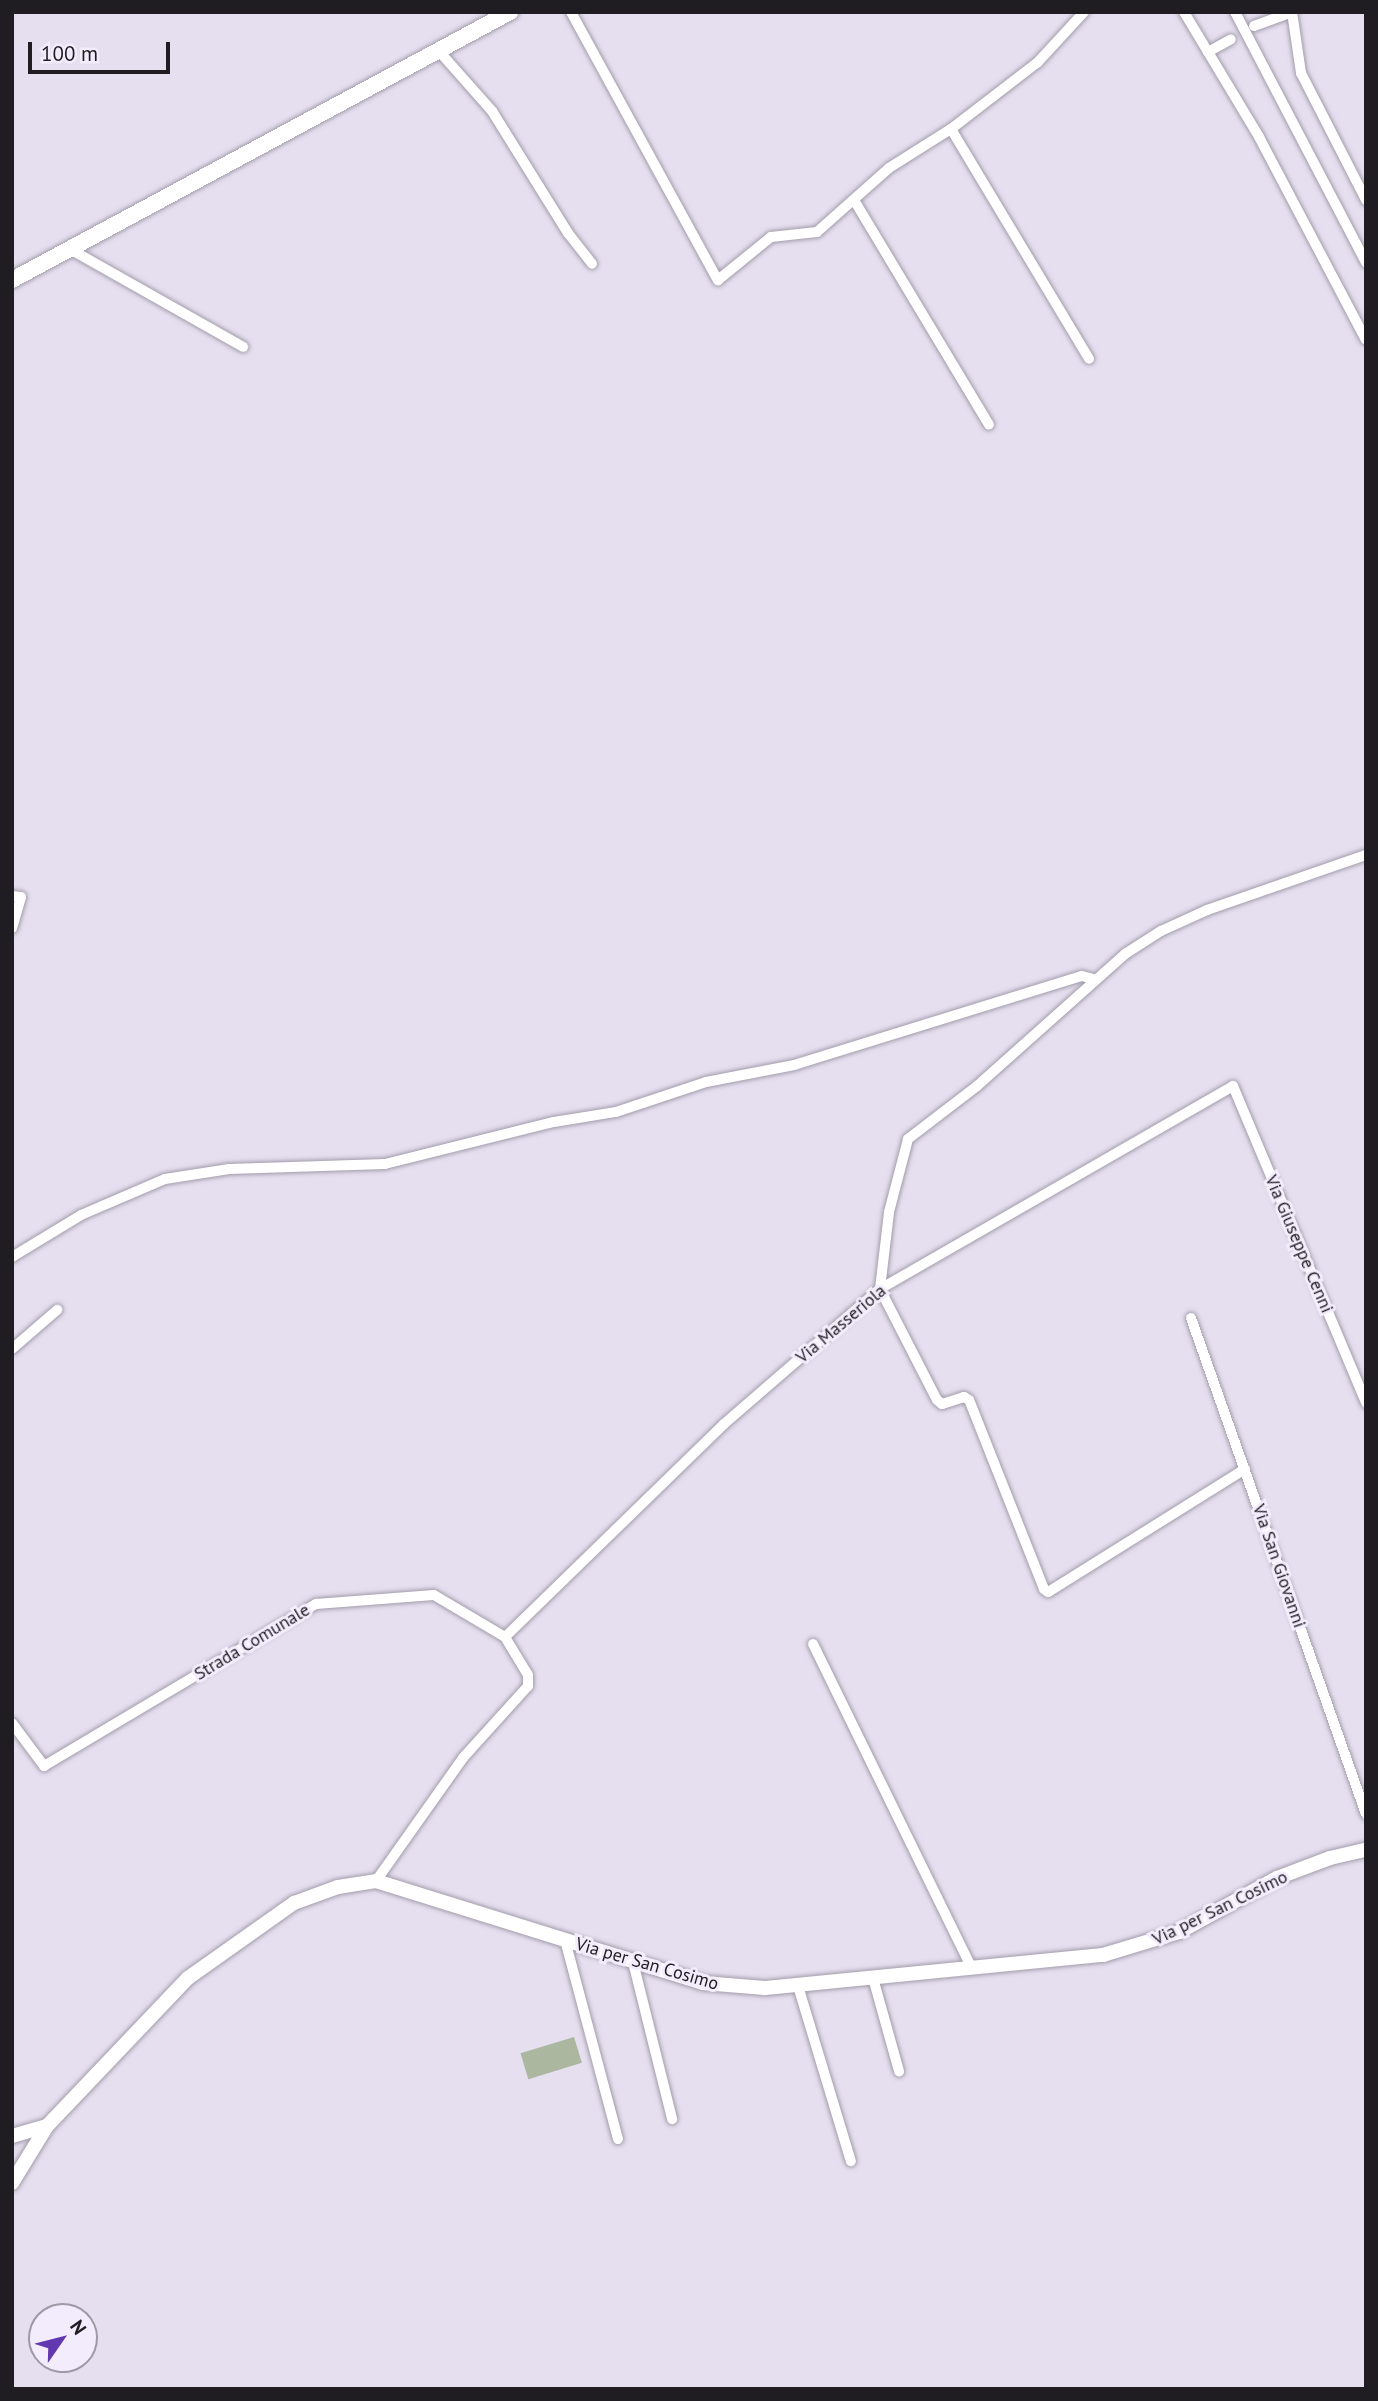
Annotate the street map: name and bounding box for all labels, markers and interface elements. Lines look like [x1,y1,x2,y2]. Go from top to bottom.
scale bar [32,28,173,72]
text: 100 m [41,40,98,67]
street label: Via Giuseppe Cenni [1260,1172,1338,1316]
street label: Via Masseriola [792,1280,890,1368]
street label: Via San Giovanni [1248,1501,1310,1631]
street label: Strada Comunale [190,1599,314,1685]
street label: Via per San Cosimo [1149,1866,1291,1950]
street label: Via per San Cosimo [573,1933,721,1995]
north arrow [28,2303,98,2373]
text: N [65,2315,92,2339]

